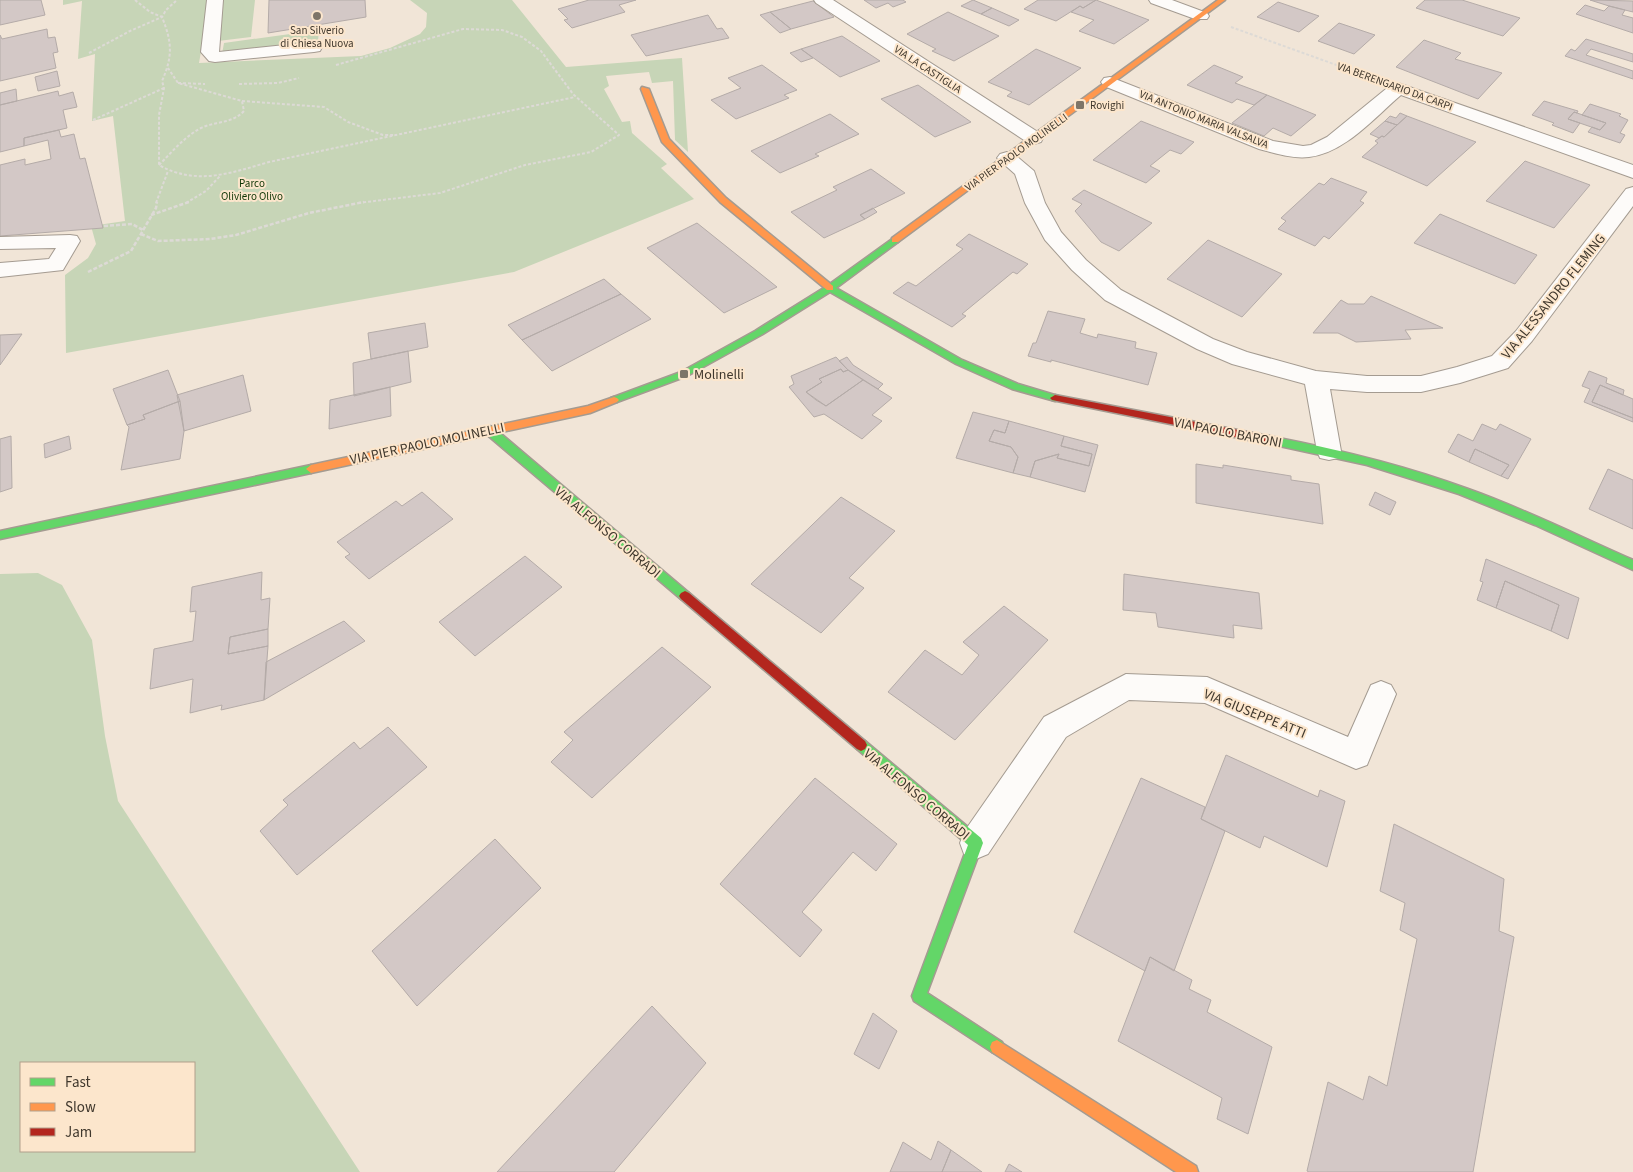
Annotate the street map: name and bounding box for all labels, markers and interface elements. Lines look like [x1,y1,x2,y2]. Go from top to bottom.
marker: San Silverio di Chiesa Nuova [311,10,323,22]
place label: San Silverio di Chiesa Nuova [280,23,354,51]
street label: VIA LA CASTIGLIA [891,42,965,97]
street label: VIA BERENGARIO DA CARPI [1335,59,1455,114]
street label: VIA ANTONIO MARIA VALSALVA [1137,87,1271,152]
place label: Rovighi [1090,98,1124,113]
marker: Rovighi [1074,99,1086,111]
street label: VIA PIER PAOLO MOLINELLI [962,110,1071,195]
park label: Parco Oliviero Olivo [221,176,283,204]
street label: VIA ALESSANDRO FLEMING [1497,230,1611,363]
place label: Molinelli [694,365,744,385]
marker: Molinelli [678,368,690,380]
street label: VIA PAOLO BARONI [1172,413,1284,453]
street label: VIA PIER PAOLO MOLINELLI [348,418,506,470]
street label: VIA ALFONSO CORRADI [550,482,665,583]
street label: VIA GIUSEPPE ATTI [1200,684,1309,744]
street label: VIA ALFONSO CORRADI [859,744,974,845]
legend [20,1062,195,1152]
text: Fast [65,1072,91,1093]
text: Slow [65,1097,96,1118]
text: Jam [65,1122,92,1143]

